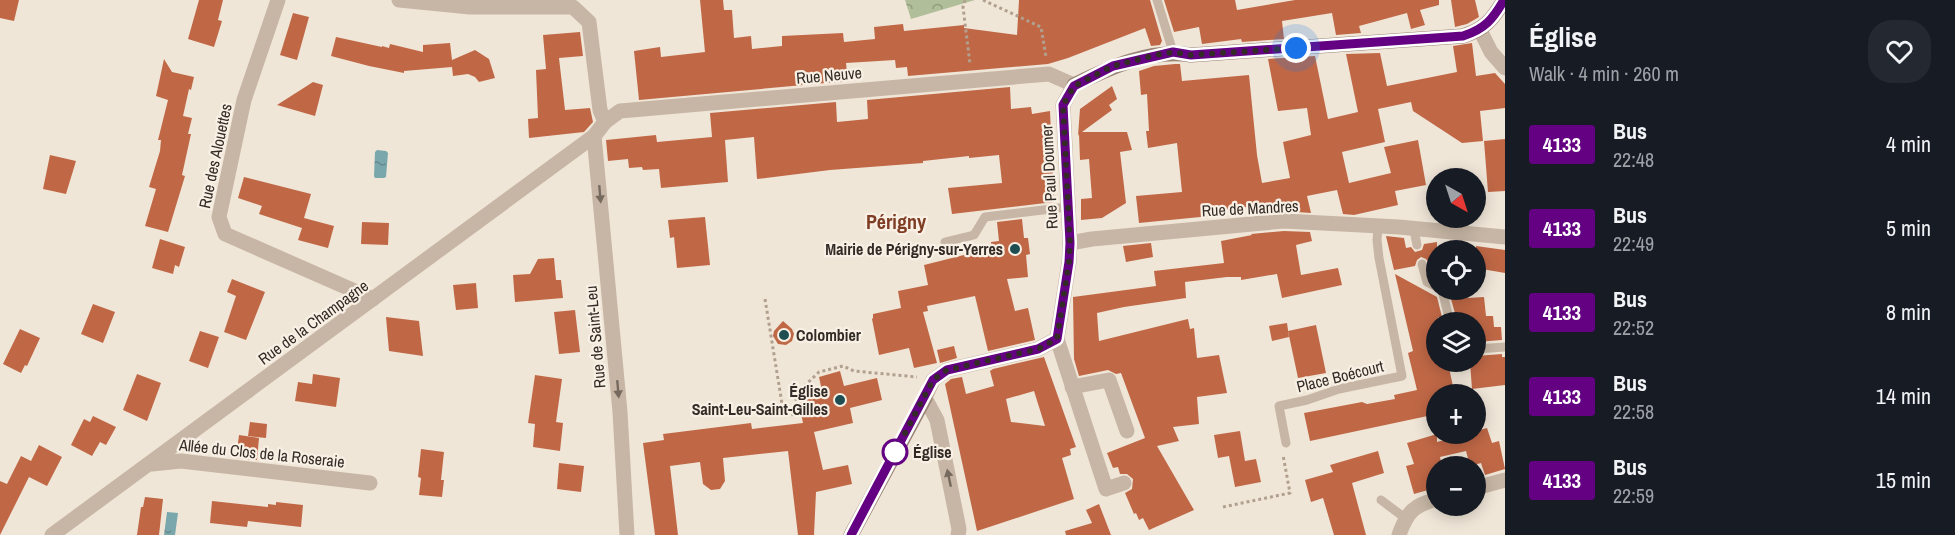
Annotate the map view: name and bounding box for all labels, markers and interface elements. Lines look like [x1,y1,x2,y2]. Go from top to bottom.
text: Église [1529,18,1597,56]
button: heart [1868,20,1931,83]
your location [1281,33,1311,63]
text: Walk · 4 min · 260 m [1529,60,1679,87]
street label: Rue Neuve [795,61,863,89]
street label: Rue des Alouettes [193,102,237,210]
text: Bus [1613,116,1647,146]
street label: Rue Paul Doumer [1035,124,1063,230]
text: 4 min [1886,129,1931,159]
text: 4133 [1543,130,1581,159]
text: 22:48 [1613,146,1654,173]
north arrow [1426,168,1486,228]
map controls [1426,168,1486,516]
one-way arrow [595,185,605,204]
street label: Rue de Mandres [1201,194,1299,222]
text: Bus [1613,200,1647,230]
district label: Périgny [866,208,927,235]
text: 5 min [1886,213,1931,243]
text: 4133 [1543,214,1581,243]
text: 22:49 [1613,230,1654,257]
place label: Mairie de Périgny-sur-Yerres [825,238,1003,260]
button: locate [1426,240,1486,300]
marker: Mairie de Périgny-sur-Yerres [1008,242,1022,256]
street label: Rue de la Champagne [253,275,373,369]
text: Bus [1613,284,1647,314]
street label: Rue de Saint-Leu [580,285,610,389]
text: 8 min [1886,297,1931,327]
text: 4133 [1543,298,1581,327]
button: layers [1426,312,1486,372]
text: 22:52 [1613,314,1654,341]
place label: Colombier [796,324,862,346]
marker: Colombier [777,328,791,342]
street label: Place Boécourt [1294,354,1386,397]
text: Bus [1613,368,1647,398]
one-way arrow [613,379,623,398]
place label: Église Saint-Leu-Saint-Gilles [692,380,828,420]
text: 14 min [1876,381,1931,411]
text: 4133 [1543,382,1581,411]
button: + [1426,384,1486,444]
marker: Église Saint-Leu-Saint-Gilles [833,393,847,407]
text: 22:58 [1613,398,1654,425]
street label: Allée du Clos de la Roseraie [177,433,346,473]
marker: Église [882,439,908,465]
place label: Église [913,441,952,463]
text: Bus [1613,452,1647,482]
button: − [1426,456,1486,516]
text: 15 min [1876,465,1931,495]
text: 4133 [1543,466,1581,495]
one-way arrow [944,468,953,487]
text: 22:59 [1613,482,1654,509]

